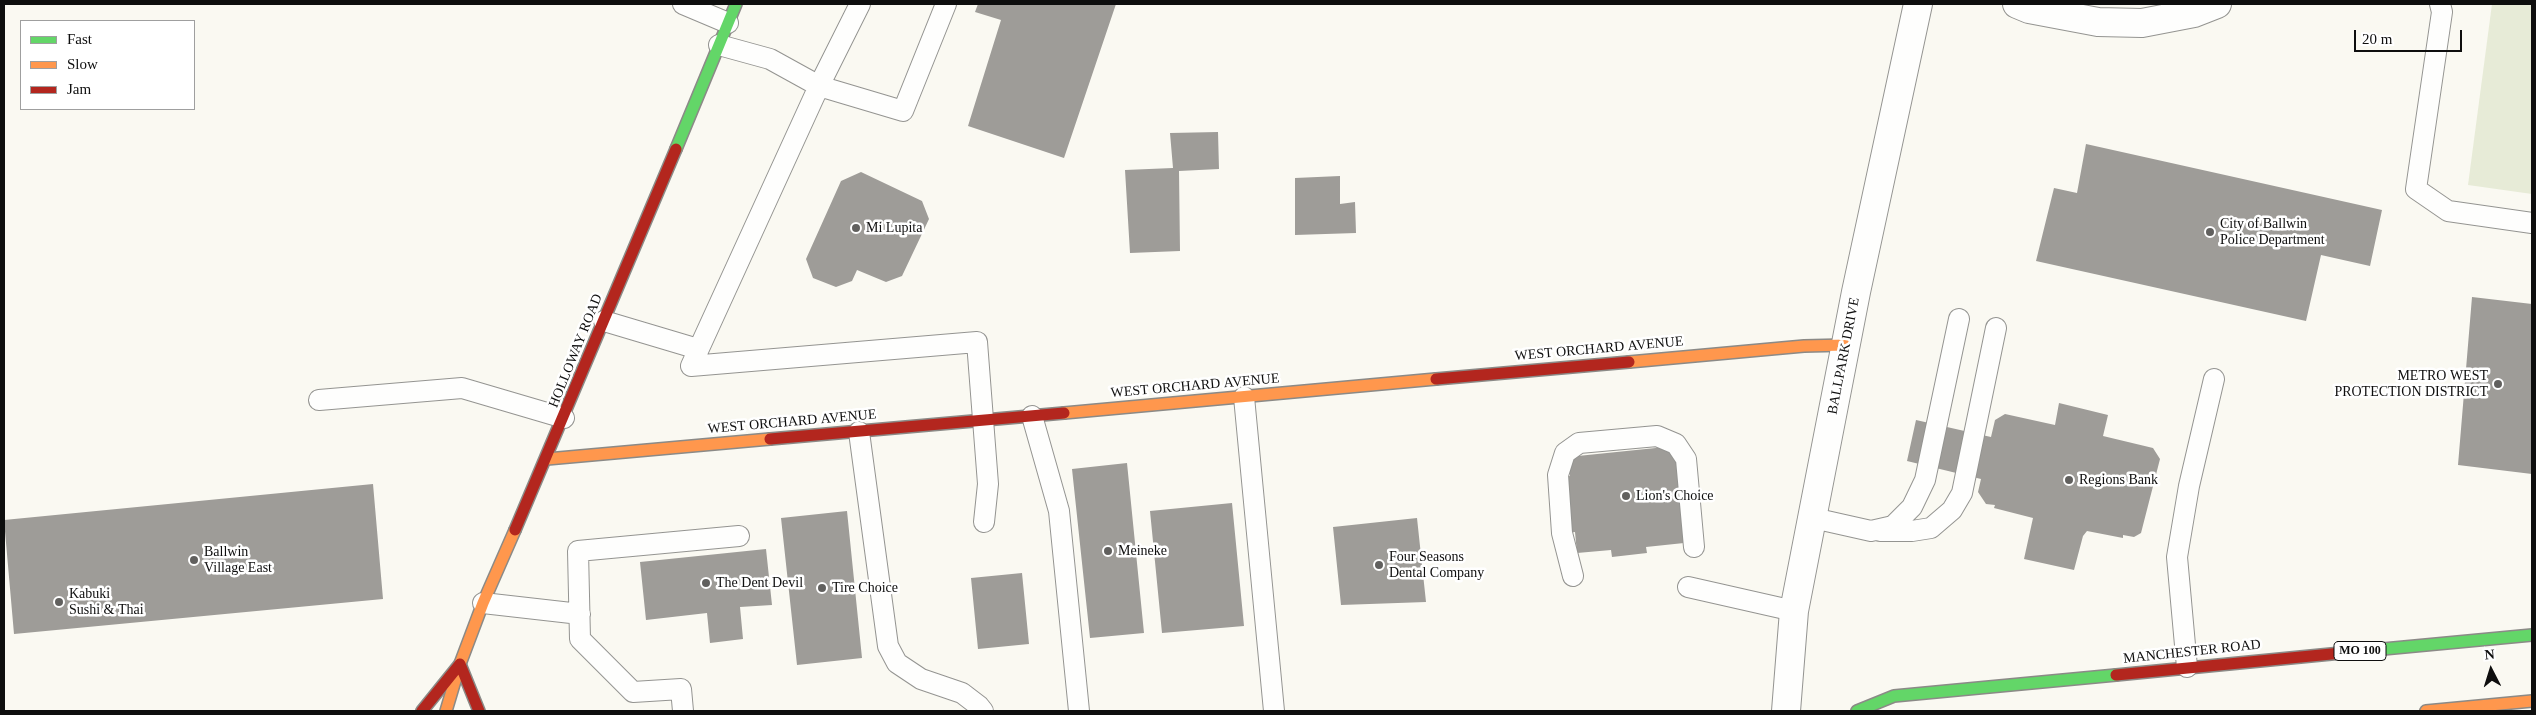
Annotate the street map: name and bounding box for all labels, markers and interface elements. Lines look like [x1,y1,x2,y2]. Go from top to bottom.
legend [20,20,195,110]
scale bar [2356,20,2464,52]
text: Fast [67,31,92,47]
text: 20 m [2362,31,2392,47]
text: Slow [67,56,98,72]
text: Jam [67,81,91,97]
place label: City of Ballwin Police Department [2220,216,2325,248]
place label: Mi Lupita [866,220,922,236]
marker: Mi Lupita [850,222,862,234]
marker: City of Ballwin Police Department [2204,226,2216,238]
street label: HOLLOWAY ROAD [546,292,606,410]
street label: BALLPARK DRIVE [1824,296,1864,416]
street label: WEST ORCHARD AVENUE [1514,333,1684,365]
place label: METRO WEST PROTECTION DISTRICT [2334,368,2488,401]
street label: WEST ORCHARD AVENUE [1110,370,1280,402]
marker: METRO WEST PROTECTION DISTRICT [2492,378,2504,390]
street label: WEST ORCHARD AVENUE [707,406,877,438]
place label: Regions Bank [2079,472,2158,488]
marker: Regions Bank [2063,474,2075,486]
place label: Lion's Choice [1636,488,1714,504]
marker: Lion's Choice [1620,490,1632,502]
place label: Meineke [1118,543,1167,559]
place label: Ballwin Village East [204,544,272,576]
marker: Meineke [1102,545,1114,557]
place label: Four Seasons Dental Company [1389,549,1484,582]
marker: Ballwin Village East [188,554,200,566]
marker: Four Seasons Dental Company [1373,559,1385,571]
place label: The Dent Devil [716,575,803,591]
marker: The Dent Devil [700,577,712,589]
place label: Tire Choice [832,580,898,596]
marker: Tire Choice [816,582,828,594]
place label: Kabuki Sushi & Thai [69,586,144,618]
marker: Kabuki Sushi & Thai [53,596,65,608]
street label: MANCHESTER ROAD [2122,636,2262,668]
road number: MO 100 [2334,641,2386,660]
north arrow [2466,645,2516,695]
text: N [2484,647,2495,662]

